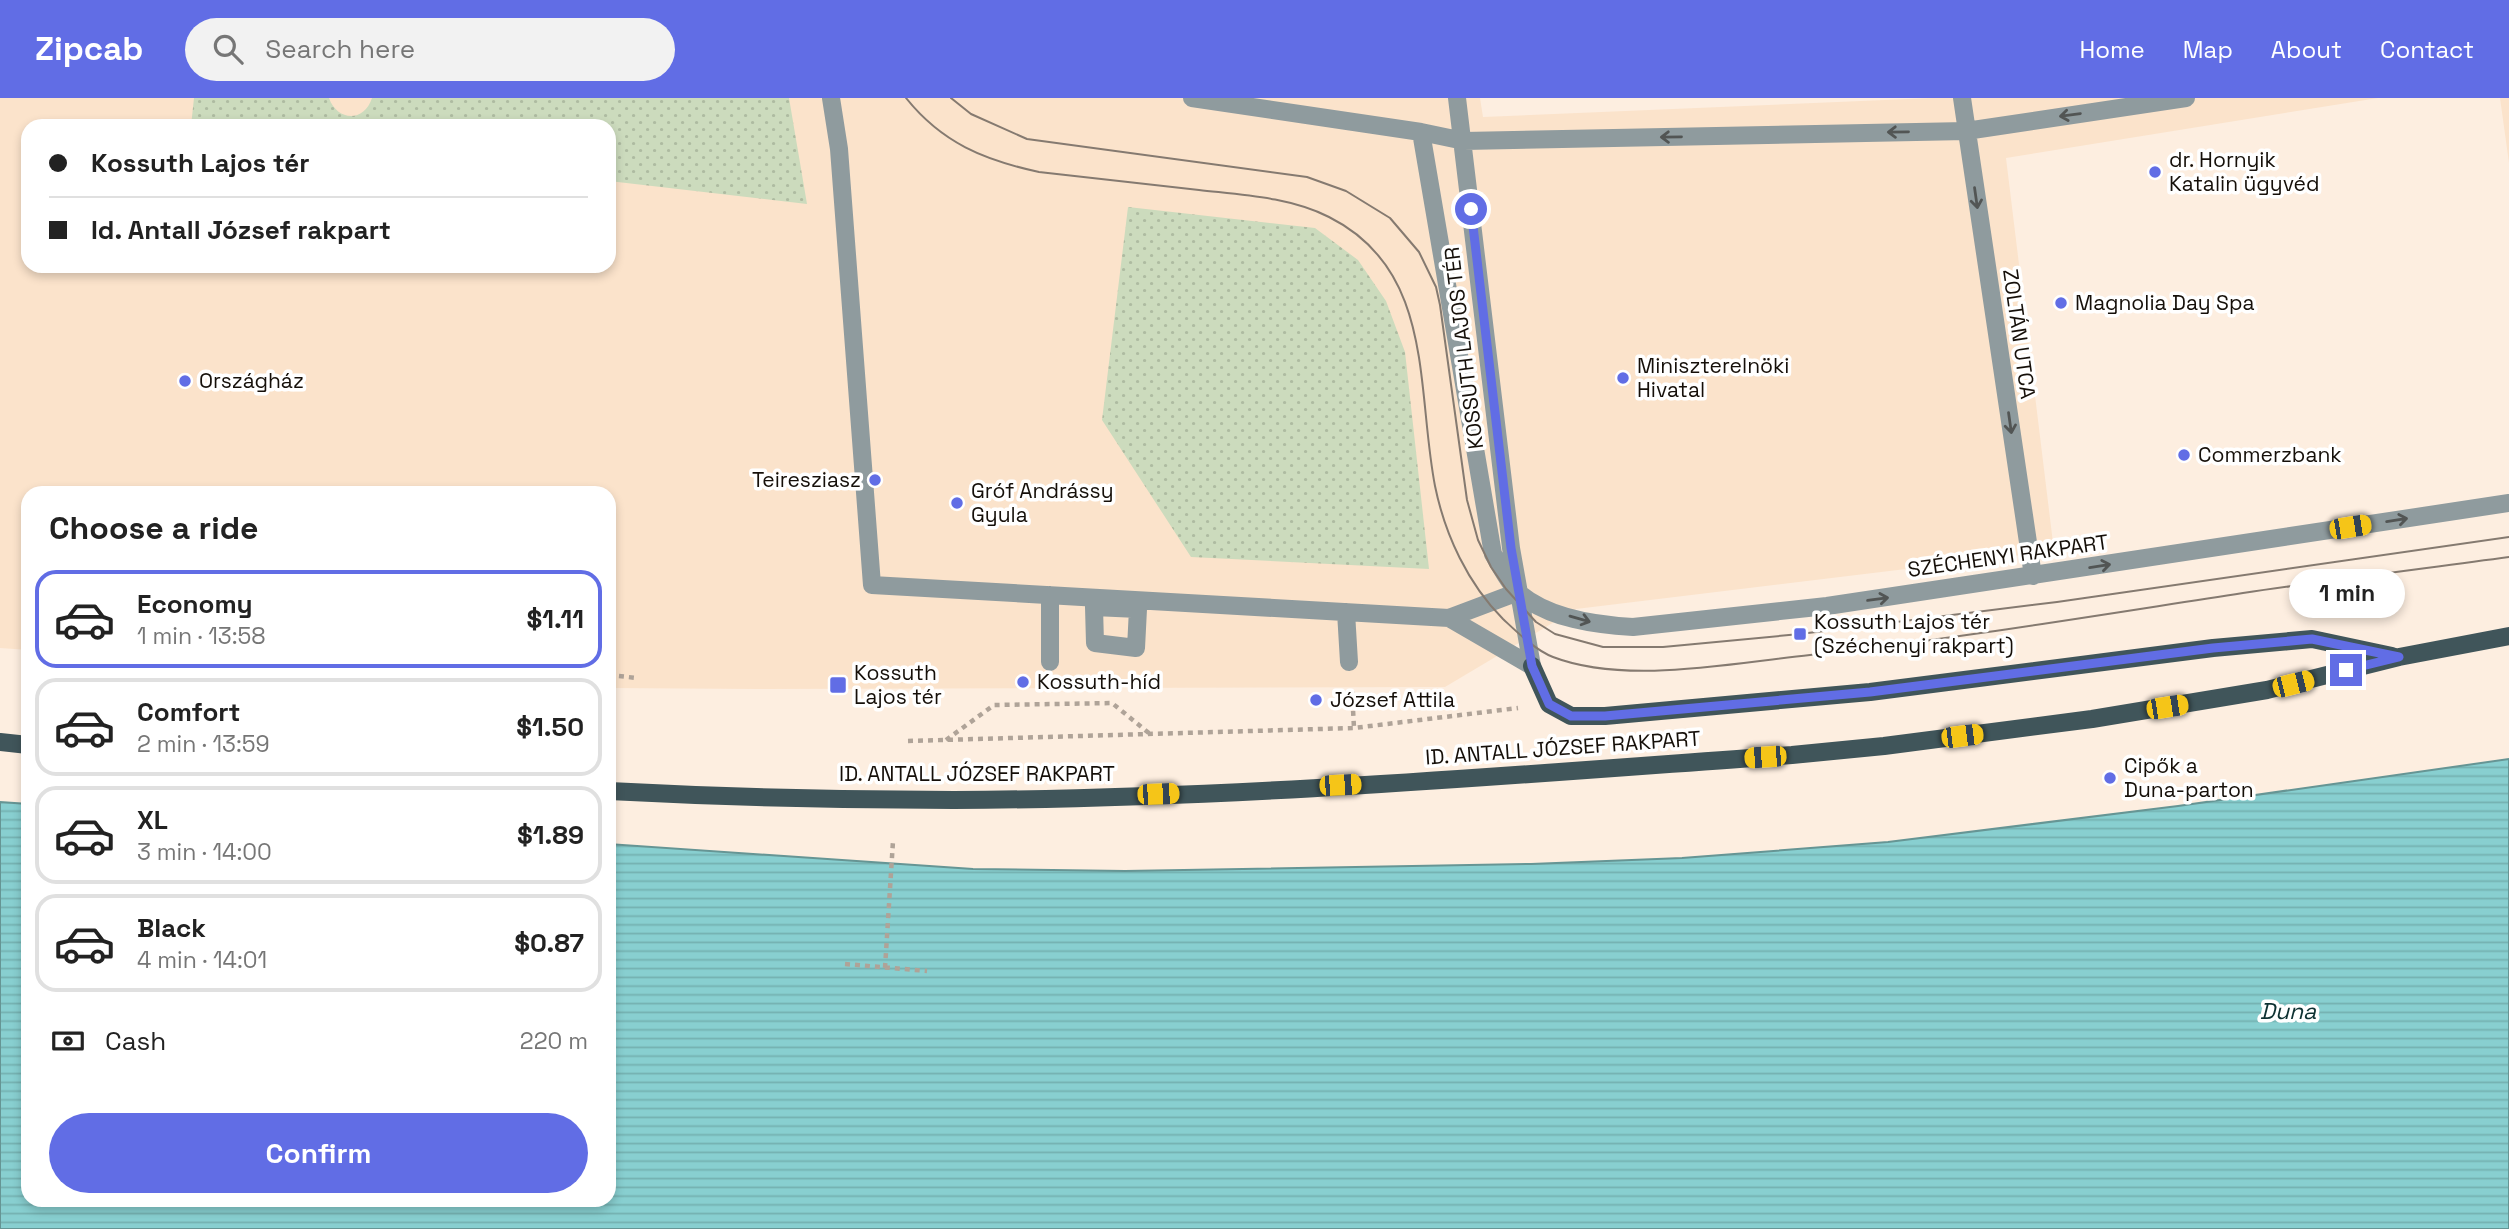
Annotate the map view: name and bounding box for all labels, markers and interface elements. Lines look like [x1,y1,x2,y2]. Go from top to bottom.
search box [185,18,675,81]
text: Zipcab [35,28,143,70]
icon: search [209,30,247,68]
text: Search here [265,32,415,66]
text: Home [2079,34,2145,65]
text: Map [2183,34,2233,65]
text: About [2271,34,2342,65]
text: Contact [2380,34,2474,65]
one-way arrow [2059,109,2082,122]
one-way arrow [1887,125,1910,139]
one-way arrow [1659,130,1682,144]
text: Kossuth Lajos tér [91,146,309,180]
place label: dr. Hornyik Katalin ügyvéd [2169,146,2320,197]
marker: dr. Hornyik Katalin ügyvéd [2147,164,2163,180]
one-way arrow [1970,186,1983,209]
route start [1455,193,1487,225]
text: Id. Antall József rakpart [91,213,391,247]
street label: KOSSUTH LAJOS TÉR [1438,245,1489,451]
street label: ZOLTÁN UTCA [1997,267,2042,401]
place label: Magnolia Day Spa [2075,289,2255,316]
marker: Magnolia Day Spa [2053,295,2069,311]
place label: Miniszterelnöki Hivatal [1637,352,1789,403]
place label: Országház [199,367,304,394]
marker: Miniszterelnöki Hivatal [1615,370,1631,386]
marker: Országház [177,373,193,389]
one-way arrow [2004,411,2017,434]
place label: Commerzbank [2198,441,2342,468]
marker: Commerzbank [2176,447,2192,463]
place label: Teiresziasz [752,466,861,493]
marker: Teiresziasz [867,472,883,488]
place label: Gróf Andrássy Gyula [971,477,1114,528]
marker: Gróf Andrássy Gyula [949,495,965,511]
text: Choose a ride [49,508,259,548]
car [2328,513,2373,541]
one-way arrow [2386,513,2408,526]
street label: SZÉCHENYI RAKPART [1906,528,2110,583]
one-way arrow [2088,559,2111,572]
callout: 1 min [2288,568,2404,618]
text: 1 min [2319,578,2375,608]
text: Economy [137,587,253,621]
icon: car [53,588,116,651]
one-way arrow [1867,592,1889,605]
text: $1.11 [527,602,584,636]
place label: Kossuth Lajos tér (Széchenyi rakpart) [1814,608,2014,659]
one-way arrow [1568,613,1591,626]
text: 1 min · 13:58 [137,621,266,651]
marker: Kossuth Lajos tér (Széchenyi rakpart) [1792,626,1808,642]
route end [2330,654,2362,686]
place label: Kossuth Lajos tér [854,659,942,710]
place label: Kossuth-híd [1037,668,1161,695]
car [2271,669,2316,699]
marker: Kossuth-híd [1015,674,1031,690]
marker: Kossuth Lajos tér [828,675,848,695]
place label: József Attila [1330,686,1455,713]
marker: József Attila [1308,692,1324,708]
car [2145,693,2190,721]
text: Comfort [137,695,240,729]
icon: car [53,696,116,759]
text: $1.50 [516,710,584,744]
car [1940,723,1985,749]
street label: ID. ANTALL JÓZSEF RAKPART [1424,724,1702,771]
text: 2 min · 13:59 [137,729,270,759]
car [1744,745,1787,769]
place label: Cipők a Duna-parton [2124,752,2254,803]
street label: ID. ANTALL JÓZSEF RAKPART [839,760,1115,787]
marker: Cipők a Duna-parton [2102,770,2118,786]
car [1319,773,1362,797]
car [1137,783,1180,805]
text: XL [137,803,168,837]
icon: car [53,804,116,867]
text: $1.89 [517,818,584,852]
text: 3 min · 14:00 [137,837,272,867]
text: Black [137,911,206,945]
icon: car [53,912,116,975]
text: $0.87 [514,926,584,960]
text: 4 min · 14:01 [137,945,267,975]
water label: Duna [2260,996,2317,1026]
icon: cash [49,1022,87,1060]
text: Cash [105,1024,166,1058]
text: 220 m [520,1026,588,1056]
button: Confirm [49,1113,588,1193]

